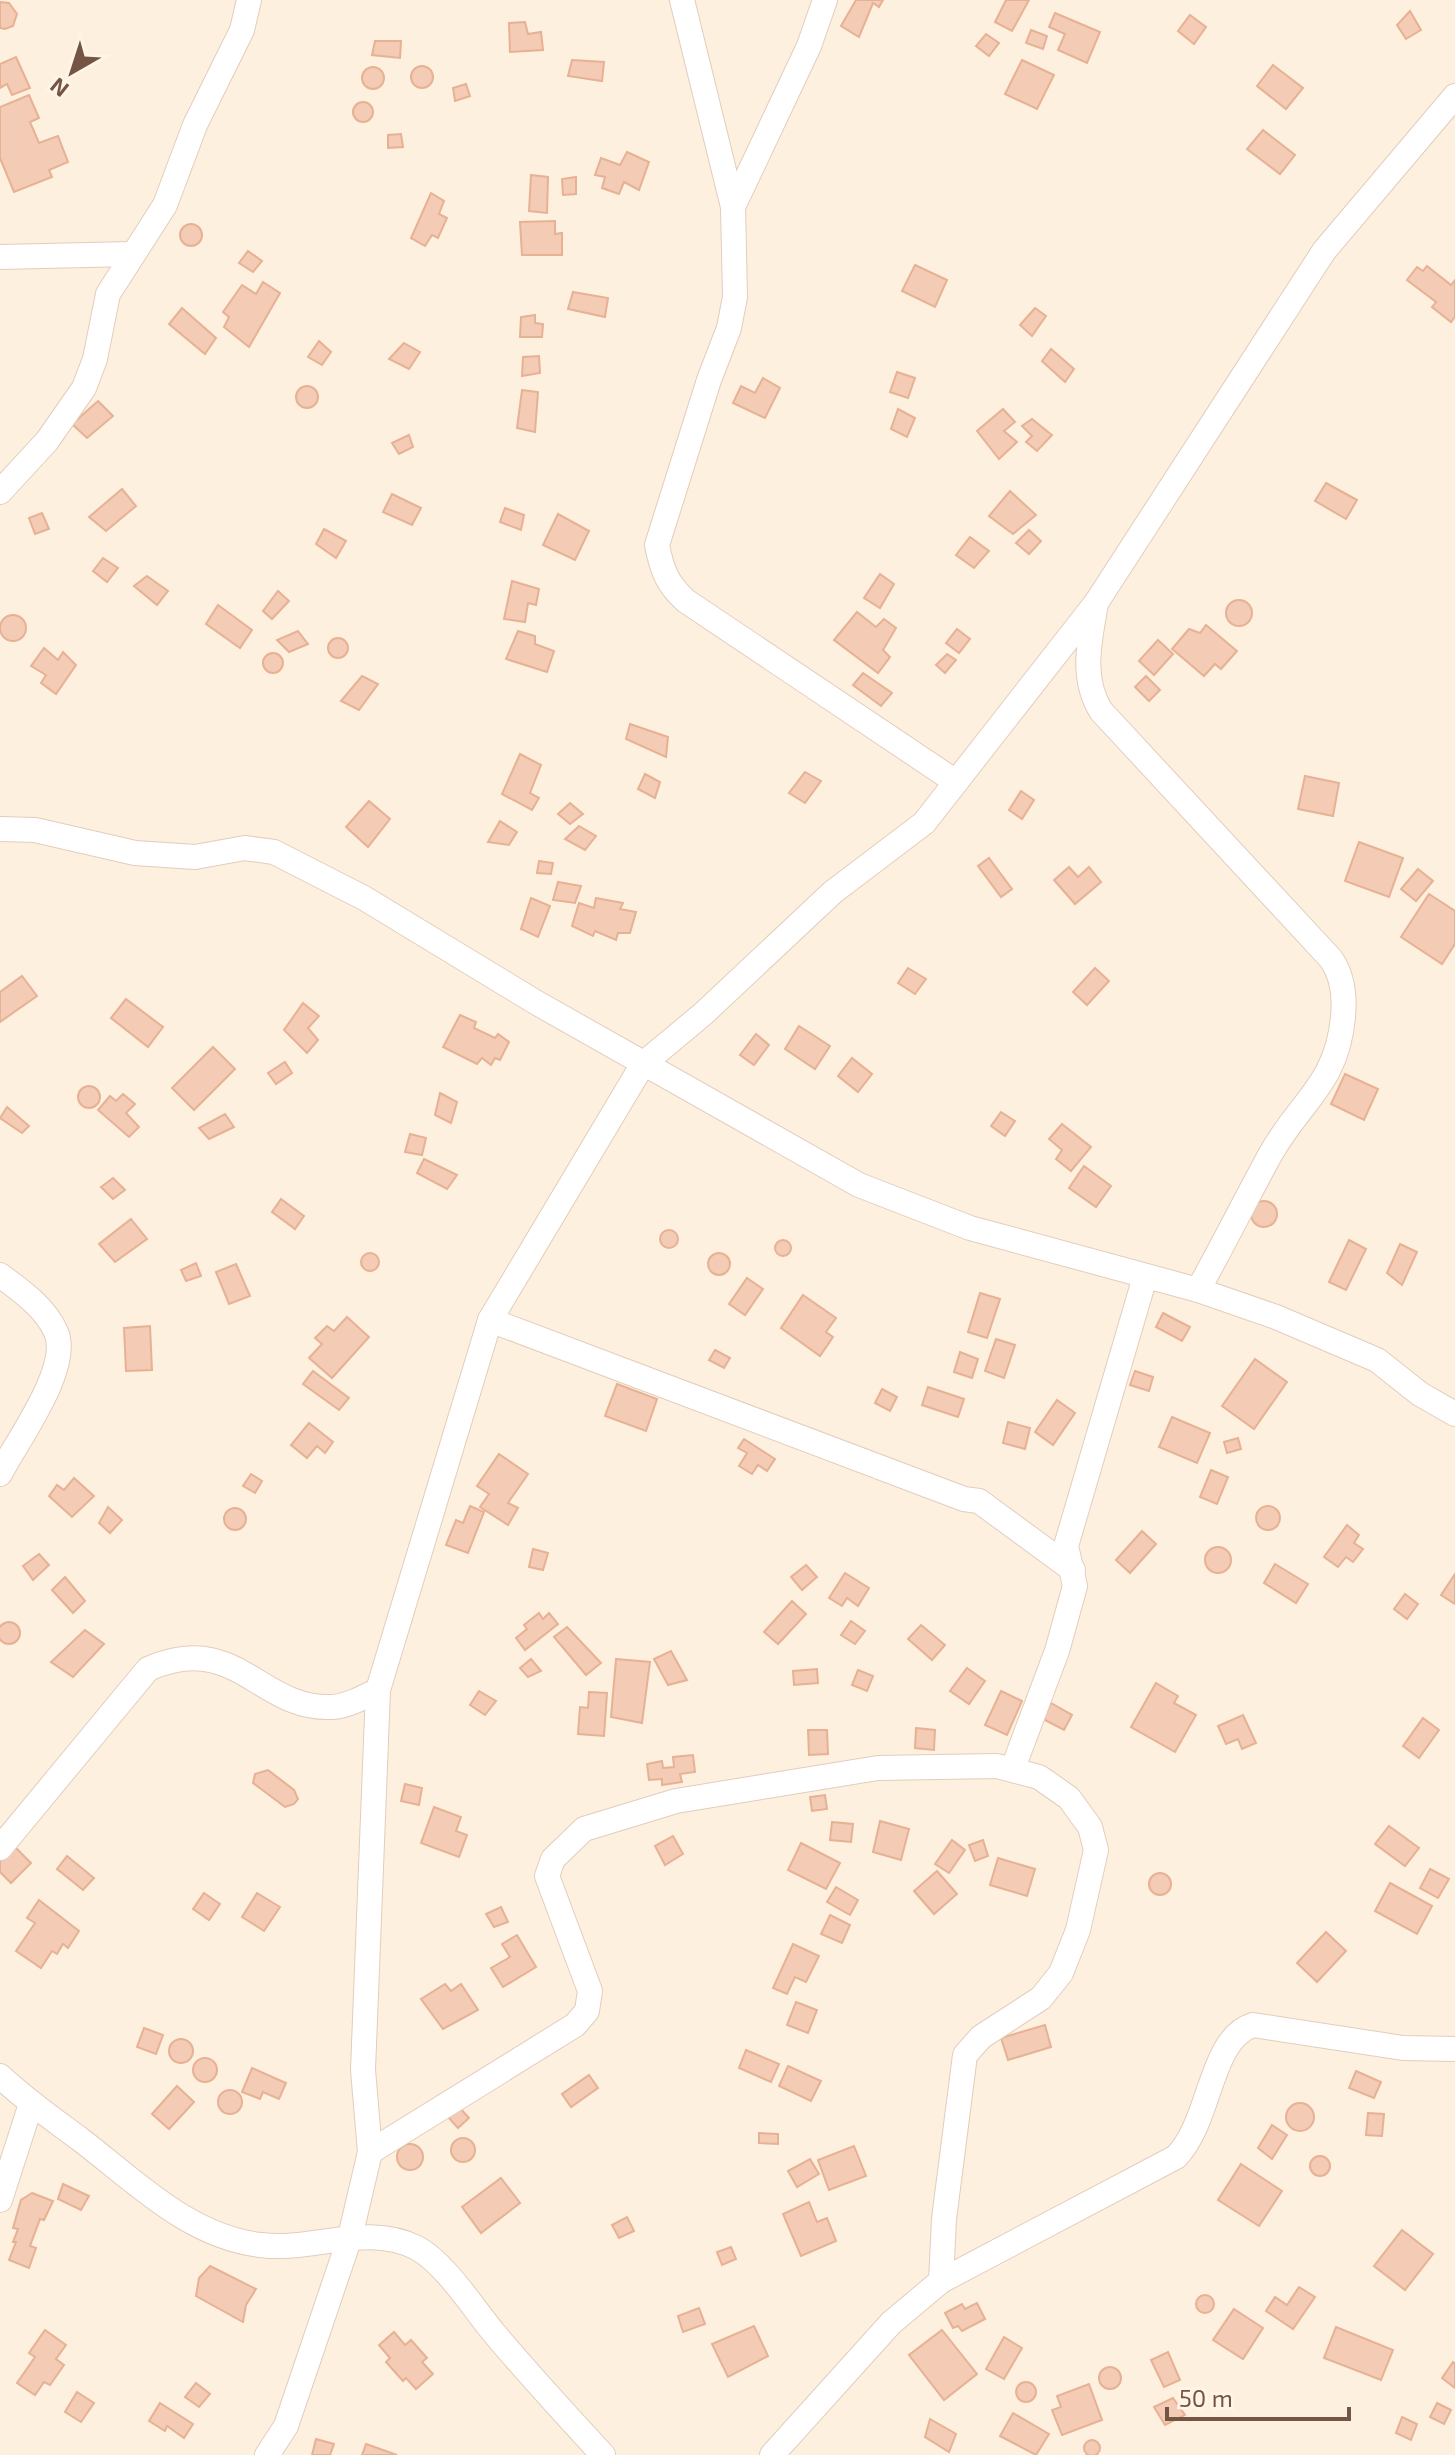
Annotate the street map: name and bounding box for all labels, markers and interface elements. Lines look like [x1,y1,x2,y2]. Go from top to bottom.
north arrow [32,32,112,112]
text: N [44,73,73,103]
scale bar [1167,2371,1349,2421]
text: 50 m [1179,2383,1233,2412]

